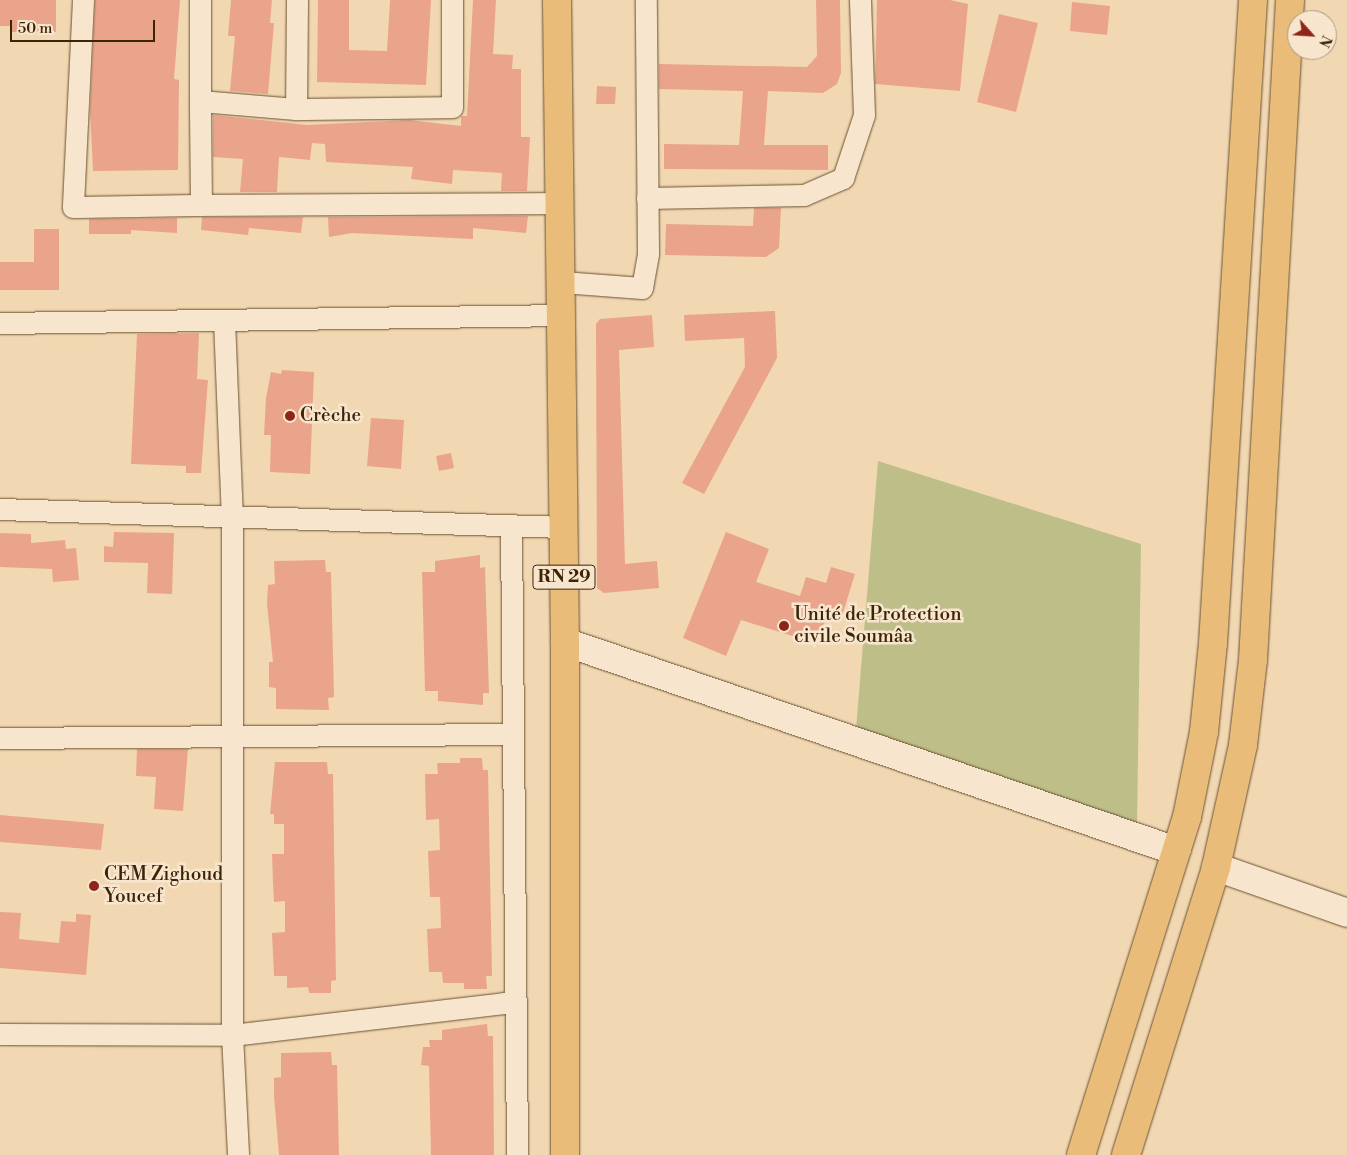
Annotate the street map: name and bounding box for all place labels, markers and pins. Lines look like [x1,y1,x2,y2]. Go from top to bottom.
place label: Crèche [300,405,361,427]
marker: Crèche [284,410,296,422]
place label: Unité de Protection civile Soumâa [794,604,962,648]
marker: Unité de Protection civile Soumâa [778,620,790,632]
place label: CEM Zighoud Youcef [104,864,223,908]
marker: CEM Zighoud Youcef [88,880,100,892]

